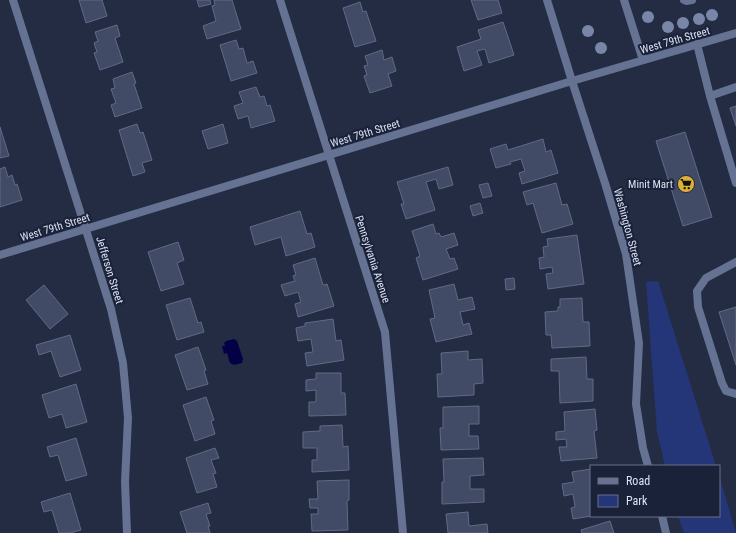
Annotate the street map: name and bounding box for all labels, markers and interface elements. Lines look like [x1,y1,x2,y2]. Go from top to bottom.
street label: West 79th Street [639,24,711,57]
street label: West 79th Street [329,117,401,150]
supermarket icon: Minit Mart [676,174,696,194]
place label: Minit Mart [628,178,673,191]
street label: Washington Street [611,187,644,267]
street label: West 79th Street [19,211,91,244]
street label: Pennsylvania Avenue [352,214,393,305]
street label: Jefferson Street [93,235,126,306]
legend [590,465,720,517]
text: Road [626,474,650,488]
text: Park [626,494,648,508]

